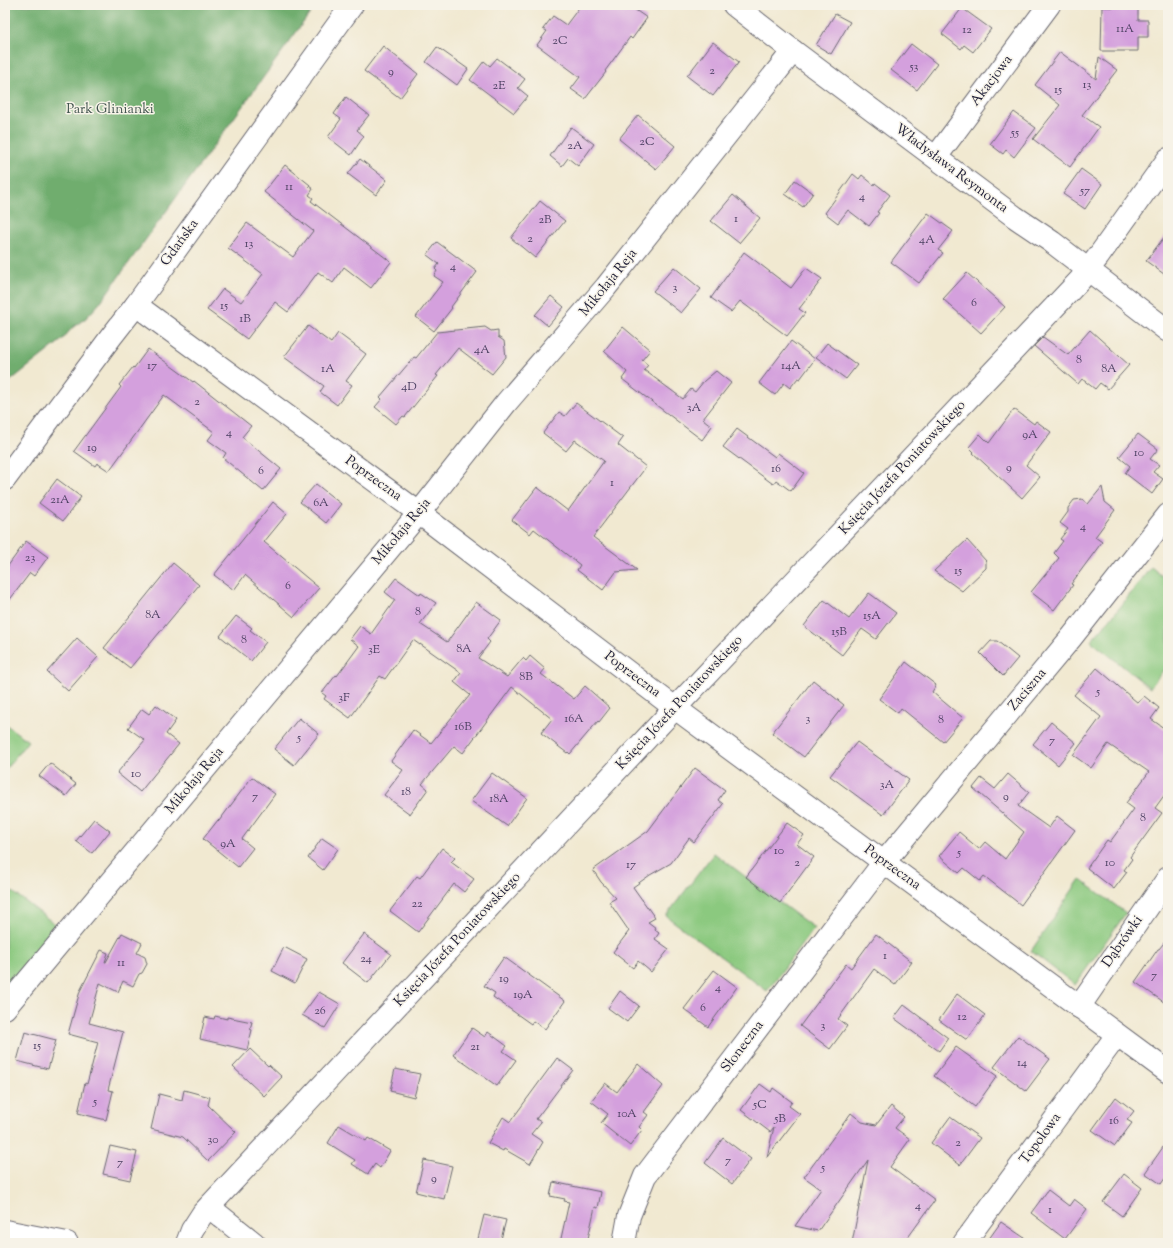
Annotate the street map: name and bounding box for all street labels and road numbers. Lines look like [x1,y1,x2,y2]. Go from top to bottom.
street label: Akacjowa [966,51,1018,111]
street label: Władysława Reymonta [890,120,1012,219]
street label: Gdańska [156,215,204,271]
street label: Mikołaja Reja [575,244,643,321]
street label: Księcia Józefa Poniatowskiego [835,396,971,540]
street label: Poprzeczna [340,452,406,507]
street label: Mikołaja Reja [368,494,436,570]
street label: Księcia Józefa Poniatowskiego [612,631,748,775]
street label: Poprzeczna [600,647,665,703]
street label: Zaciszna [1004,664,1052,716]
street label: Mikołaja Reja [161,743,229,819]
street label: Poprzeczna [859,841,925,896]
street label: Księcia Józefa Poniatowskiego [390,868,526,1012]
street label: Dąbrówki [1098,912,1148,972]
street label: Słoneczna [717,1016,770,1077]
street label: Topolowa [1015,1109,1067,1169]

